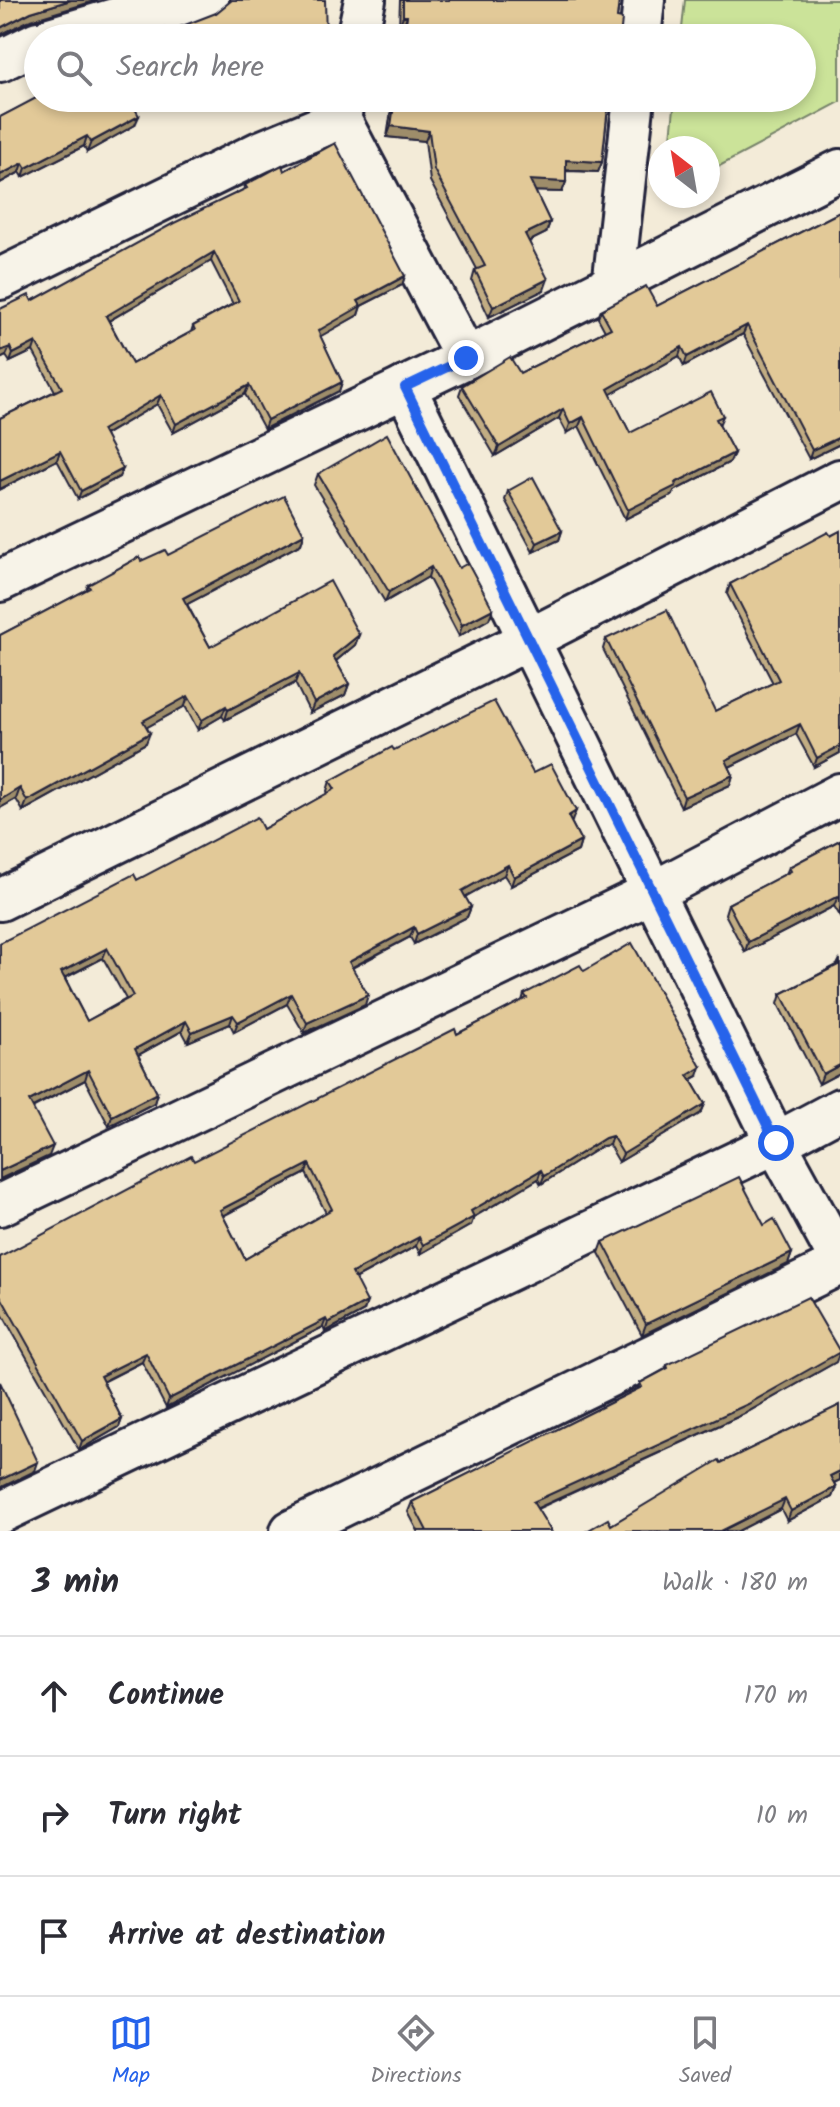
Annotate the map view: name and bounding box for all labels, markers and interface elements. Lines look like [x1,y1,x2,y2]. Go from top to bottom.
search box [24,24,816,112]
text: Search here [116,44,264,92]
icon: search [52,46,96,90]
north arrow [648,136,720,208]
route end [448,340,484,376]
route start [758,1125,794,1161]
text: 3 min [32,1556,119,1610]
text: Walk · 180 m [662,1562,808,1604]
text: Continue [108,1672,224,1720]
icon: ahead [32,1674,76,1718]
text: 170 m [744,1675,808,1717]
text: Turn right [108,1792,241,1840]
icon: right [32,1794,76,1838]
text: 10 m [756,1795,808,1837]
text: Arrive at destination [108,1912,385,1960]
icon: arrive [32,1914,76,1958]
tab: Map [109,2011,153,2094]
tab: Directions [370,2011,462,2094]
tab: Saved [679,2011,731,2094]

